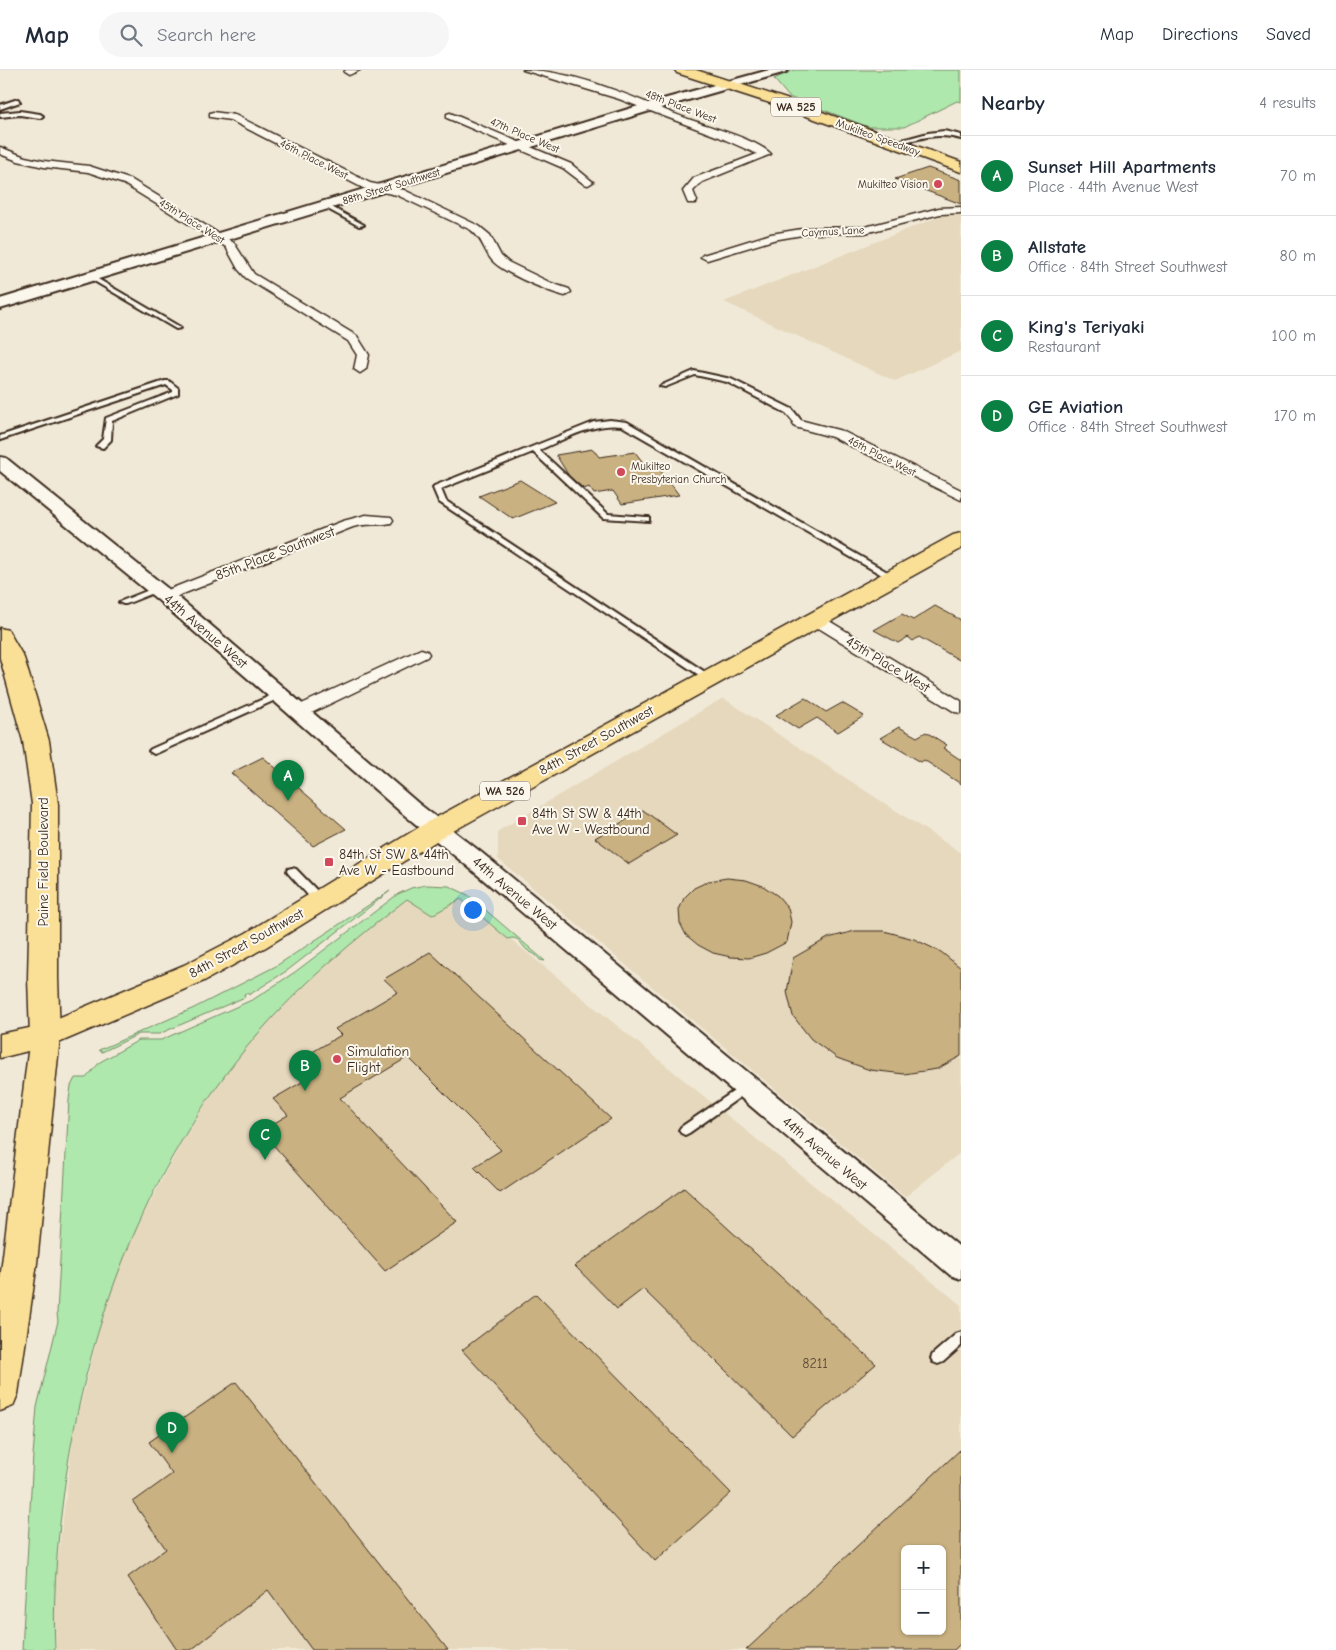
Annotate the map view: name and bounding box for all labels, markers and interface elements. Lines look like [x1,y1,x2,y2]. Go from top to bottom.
search box [99,12,449,57]
text: Map [25,21,69,49]
icon: search [117,21,145,49]
text: Search here [157,24,256,46]
text: Map [1100,24,1134,45]
text: Directions [1162,24,1238,45]
text: Saved [1266,24,1311,45]
street label: 48th Place West [644,87,719,126]
text: Nearby [981,91,1045,115]
text: 4 results [1259,94,1316,112]
road number: WA 525 [771,98,821,116]
street label: 47th Place West [488,115,562,156]
street label: Mukilteo Speedway [834,116,922,159]
street label: 46th Place West [278,137,351,183]
text: Sunset Hill Apartments [1028,156,1216,178]
street label: 88th Street Southwest [341,165,442,208]
text: A [993,167,1001,185]
text: 70 m [1280,167,1316,185]
place label: Mukilteo Vision [858,178,928,191]
marker: Mukilteo Vision [932,178,944,190]
text: Place · 44th Avenue West [1028,178,1198,196]
street label: 45th Place West [157,196,228,247]
street label: Caymus Lane [801,223,865,240]
text: Allstate [1028,236,1086,258]
text: B [992,247,1002,265]
text: 80 m [1279,247,1316,265]
text: Office · 84th Street Southwest [1028,258,1227,276]
text: King's Teriyaki [1028,316,1145,338]
text: C [992,327,1002,345]
text: 100 m [1272,327,1316,345]
text: Restaurant [1028,338,1100,356]
text: GE Aviation [1028,396,1123,418]
text: D [992,407,1002,425]
text: 170 m [1274,407,1316,425]
text: Office · 84th Street Southwest [1028,418,1227,436]
street label: 46th Place West [846,434,919,480]
place label: Mukilteo Presbyterian Church [631,460,726,486]
marker: Mukilteo Presbyterian Church [615,466,627,478]
street label: 85th Place Southwest [213,523,338,584]
street label: 44th Avenue West [160,590,252,673]
street label: 45th Place West [843,633,934,697]
street label: 84th Street Southwest [536,701,657,779]
pin: A [272,760,304,801]
road number: WA 526 [480,781,530,800]
street label: Paine Field Boulevard [35,797,52,927]
place label: 84th St SW & 44th Ave W - Westbound [532,805,650,838]
marker: 84th St SW & 44th Ave W - Westbound [516,815,528,827]
place label: 84th St SW & 44th Ave W - Eastbound [339,846,454,879]
street label: 44th Avenue West [469,853,561,934]
marker: 84th St SW & 44th Ave W - Eastbound [323,856,335,868]
your location [460,897,486,923]
street label: 84th Street Southwest [186,904,307,982]
place label: Simulation Flight [347,1043,409,1076]
pin: B [289,1050,321,1091]
marker: Simulation Flight [331,1053,343,1065]
street label: 44th Avenue West [779,1113,871,1194]
pin: C [249,1119,281,1160]
house number: 8211 [802,1355,828,1372]
pin: D [156,1412,188,1453]
map controls [901,1545,946,1635]
button: + [901,1545,946,1590]
button: − [901,1590,946,1635]

